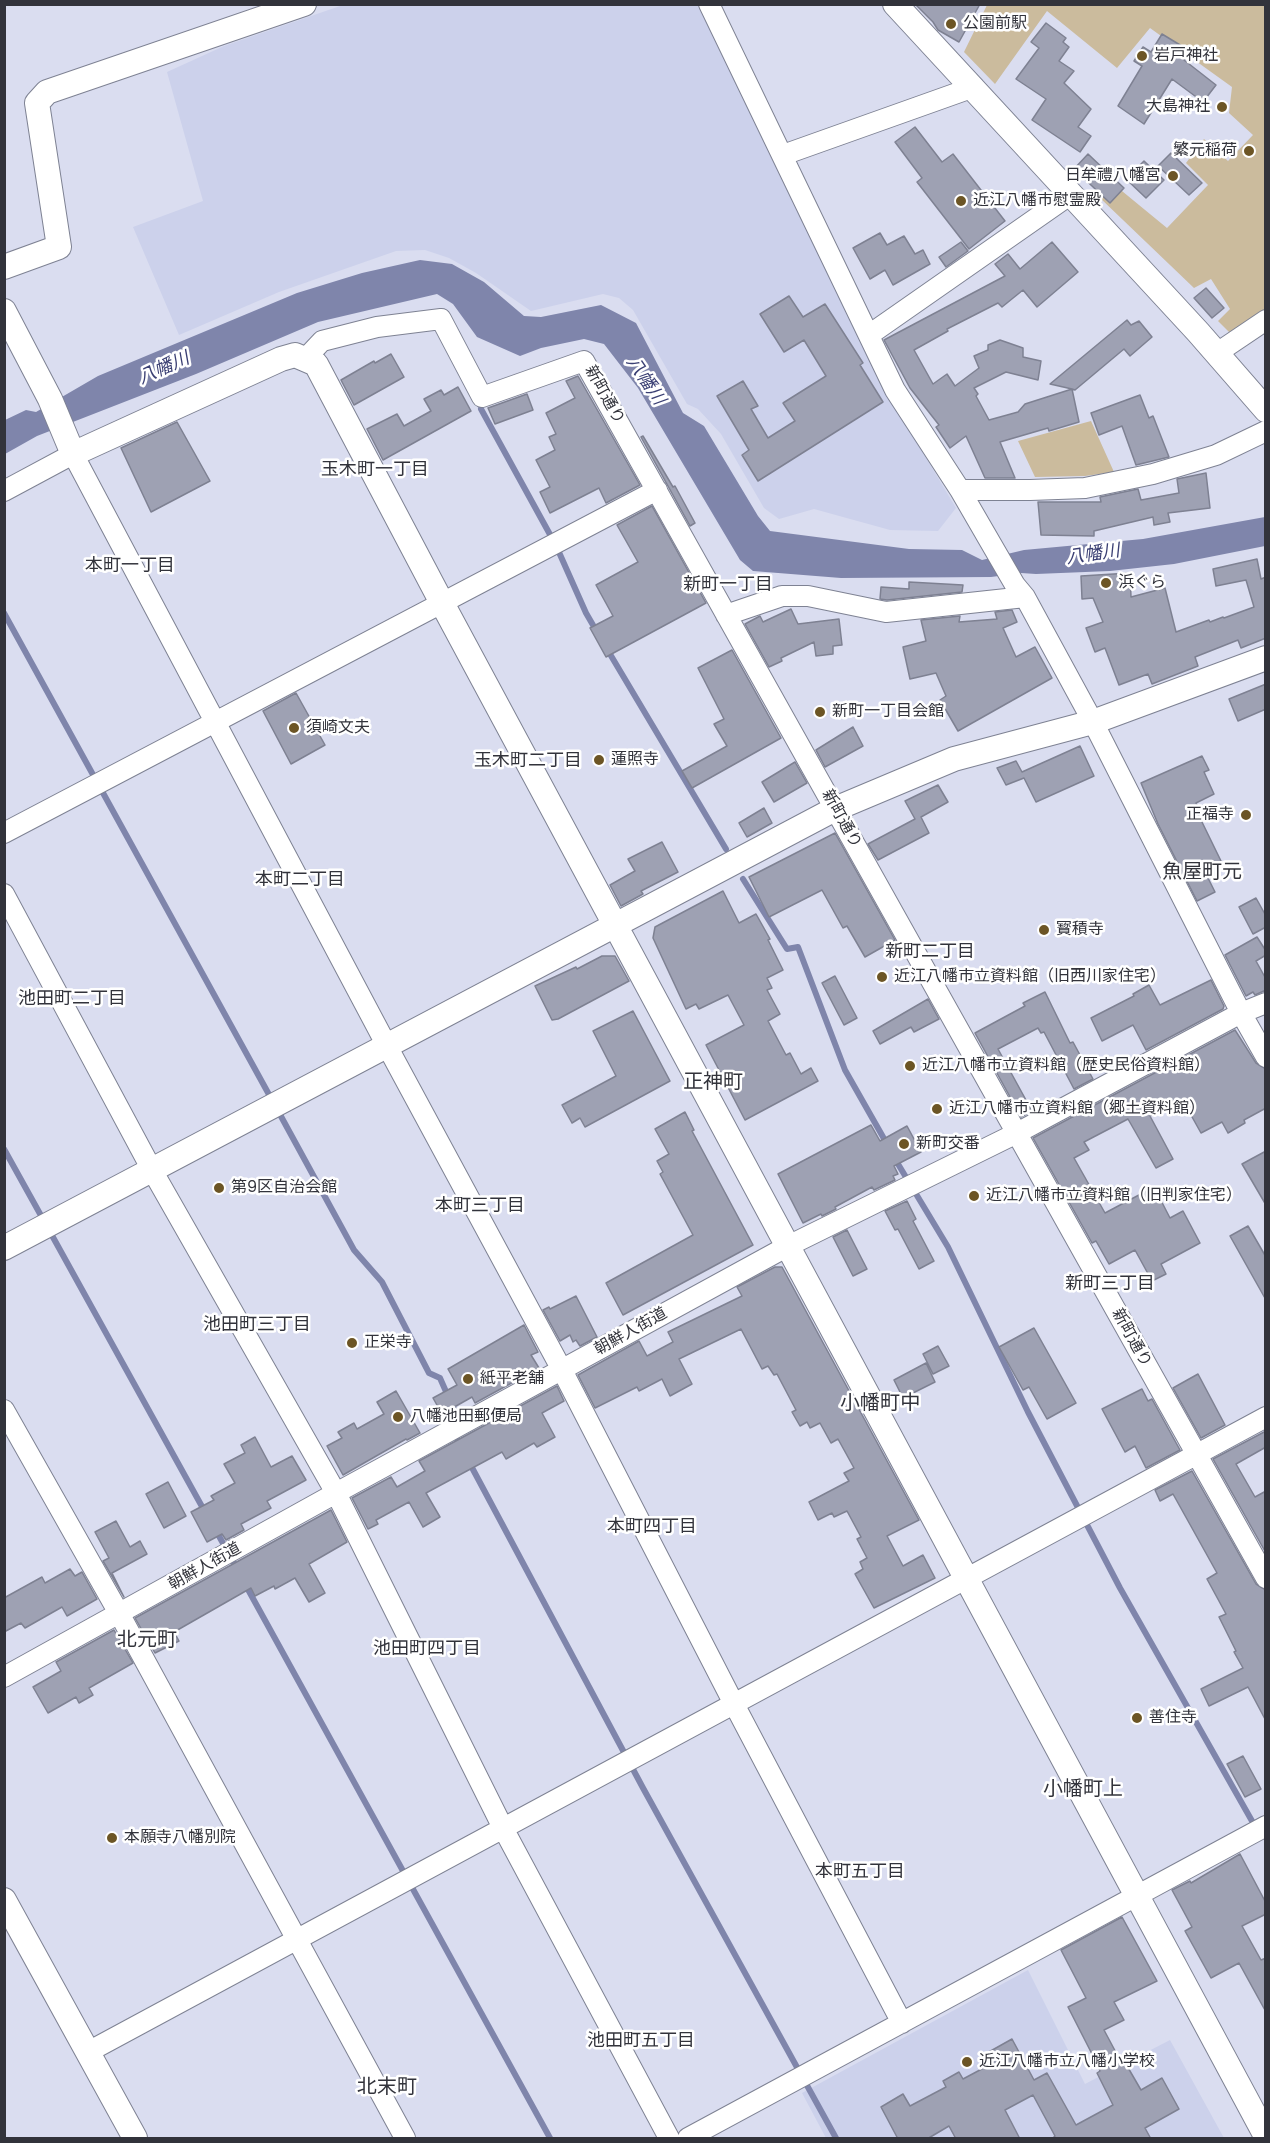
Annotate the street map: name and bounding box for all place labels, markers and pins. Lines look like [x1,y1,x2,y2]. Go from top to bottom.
place label: 公園前駅 [963,14,1027,34]
marker: 公園前駅 [944,17,958,31]
place label: 岩戸神社 [1154,46,1218,66]
marker: 岩戸神社 [1135,49,1149,63]
place label: 大島神社 [1146,97,1210,117]
marker: 大島神社 [1215,100,1229,114]
place label: 繁元稲荷 [1173,141,1237,161]
marker: 繁元稲荷 [1242,144,1256,158]
place label: 日牟禮八幡宮 [1065,166,1161,186]
marker: 日牟禮八幡宮 [1166,169,1180,183]
place label: 近江八幡市慰霊殿 [973,191,1101,211]
marker: 近江八幡市慰霊殿 [954,194,968,208]
place label: 浜ぐら [1118,573,1166,593]
marker: 浜ぐら [1099,576,1113,590]
place label: 新町一丁目会館 [832,702,944,722]
marker: 新町一丁目会館 [813,705,827,719]
place label: 須崎文夫 [306,718,370,738]
marker: 須崎文夫 [287,721,301,735]
place label: 蓮照寺 [611,750,659,770]
marker: 蓮照寺 [592,753,606,767]
place label: 正福寺 [1186,805,1234,825]
marker: 正福寺 [1239,808,1253,822]
place label: 寳積寺 [1056,920,1104,940]
marker: 寳積寺 [1037,923,1051,937]
place label: 近江八幡市立資料館（旧西川家住宅） [894,967,1166,987]
marker: 近江八幡市立資料館（旧西川家住宅） [875,970,889,984]
place label: 近江八幡市立資料館（歴史民俗資料館） [922,1056,1210,1076]
marker: 近江八幡市立資料館（歴史民俗資料館） [903,1059,917,1073]
place label: 近江八幡市立資料館（郷土資料館） [949,1099,1205,1119]
marker: 近江八幡市立資料館（郷土資料館） [930,1102,944,1116]
place label: 新町交番 [916,1134,980,1154]
marker: 新町交番 [897,1137,911,1151]
place label: 第9区自治会館 [231,1178,337,1198]
marker: 第9区自治会館 [212,1181,226,1195]
place label: 近江八幡市立資料館（旧判家住宅） [986,1186,1242,1206]
marker: 近江八幡市立資料館（旧判家住宅） [967,1189,981,1203]
place label: 正栄寺 [364,1333,412,1353]
marker: 正栄寺 [345,1336,359,1350]
place label: 紙平老舗 [480,1369,544,1389]
marker: 紙平老舗 [461,1372,475,1386]
place label: 八幡池田郵便局 [410,1407,522,1427]
marker: 八幡池田郵便局 [391,1410,405,1424]
place label: 善住寺 [1149,1708,1197,1728]
marker: 善住寺 [1130,1711,1144,1725]
place label: 本願寺八幡別院 [124,1828,236,1848]
marker: 本願寺八幡別院 [105,1831,119,1845]
place label: 近江八幡市立八幡小学校 [979,2052,1155,2072]
marker: 近江八幡市立八幡小学校 [960,2055,974,2069]

